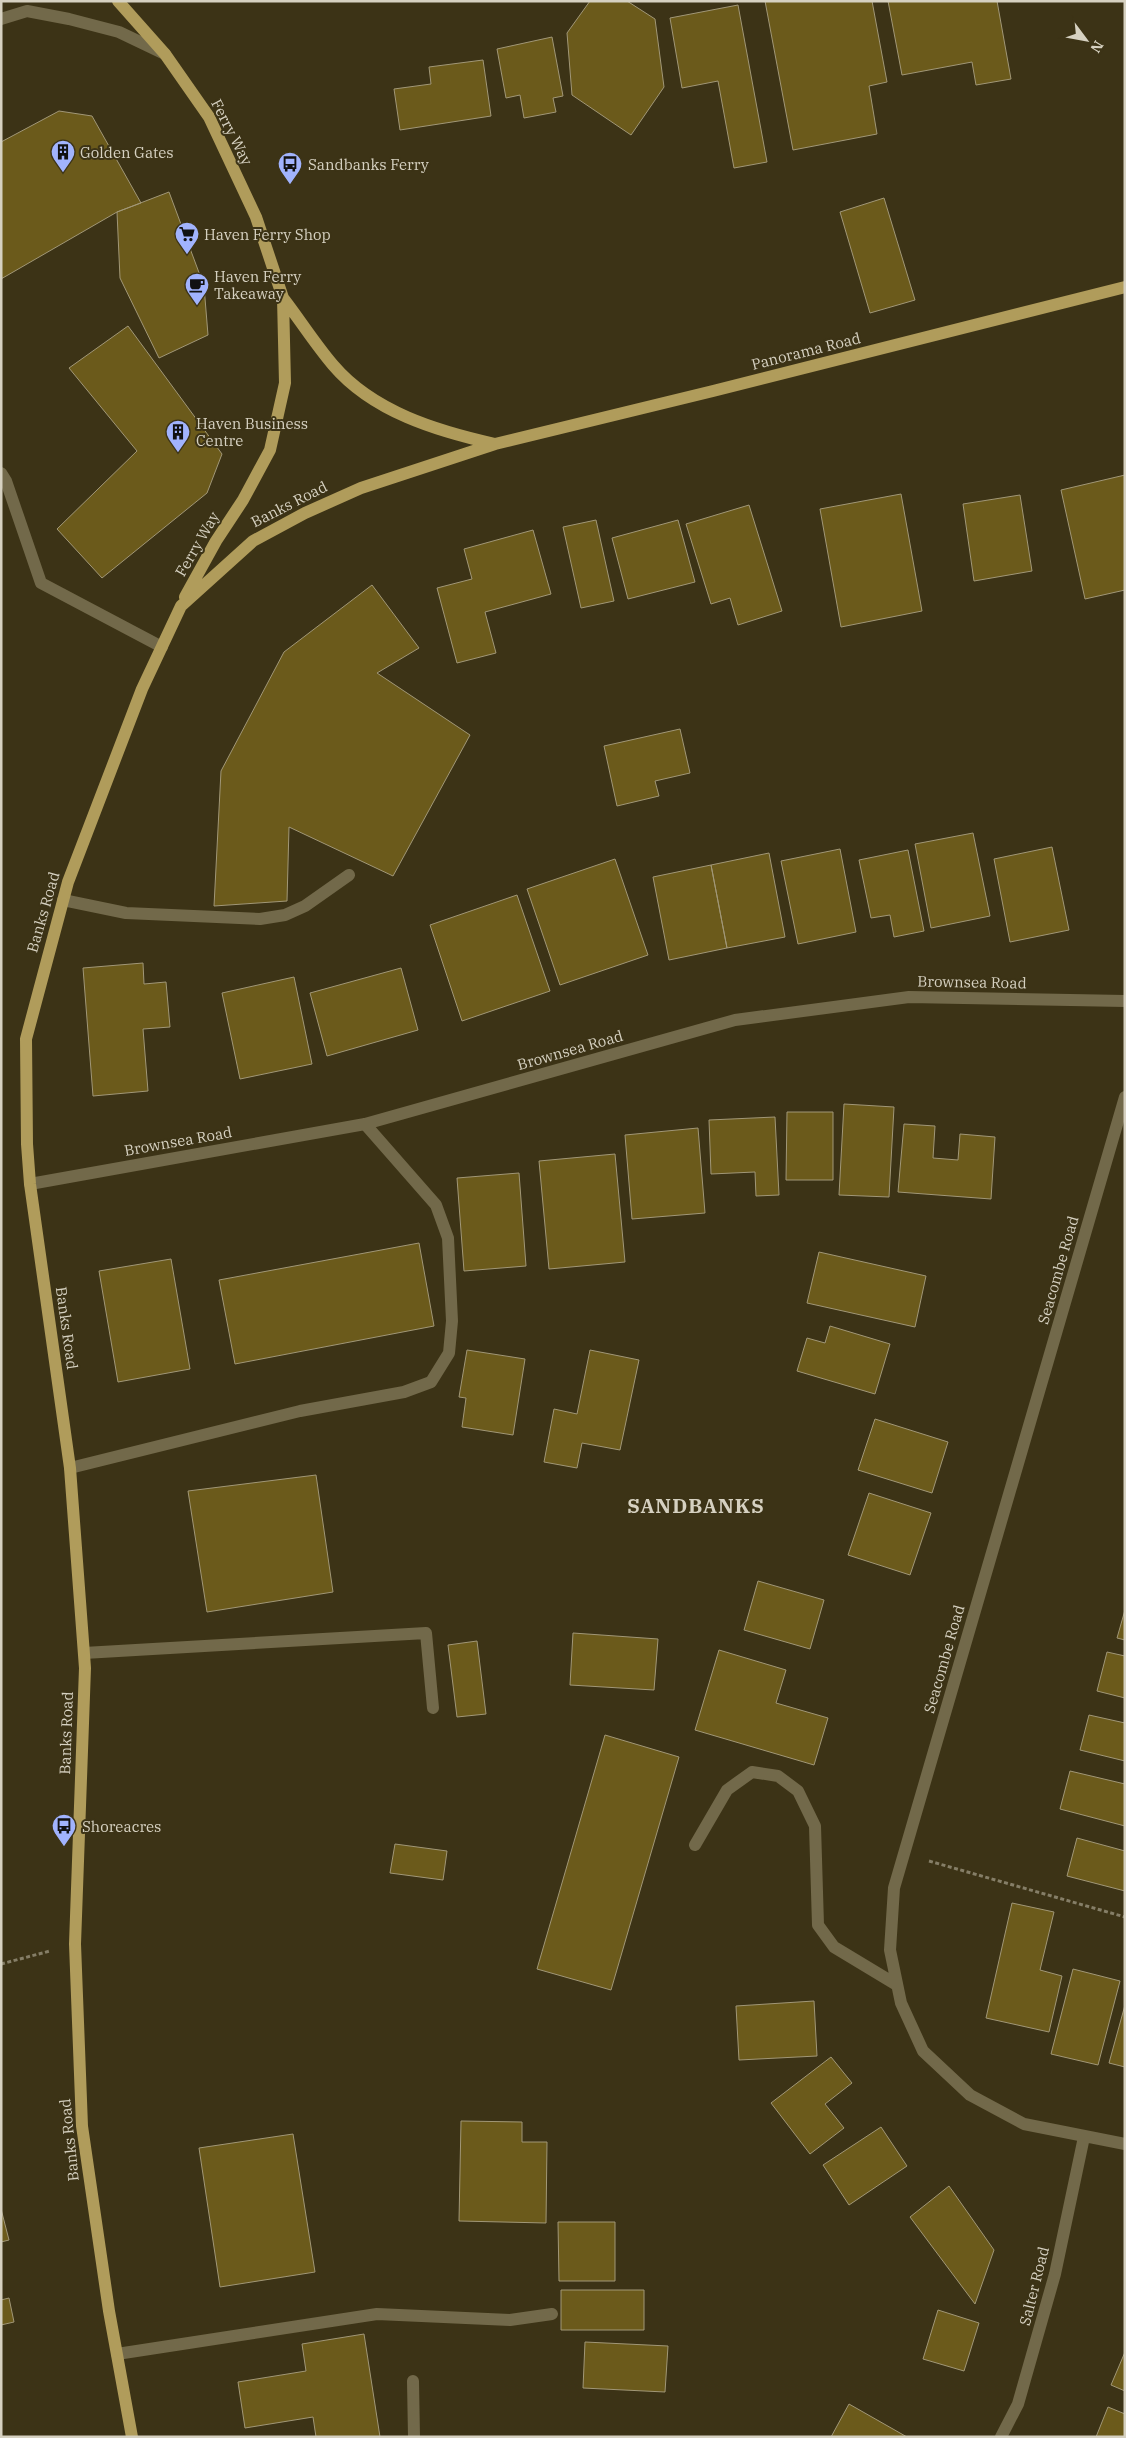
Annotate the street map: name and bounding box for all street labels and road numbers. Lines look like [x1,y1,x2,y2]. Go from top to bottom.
street label: Ferry Way [207,96,257,168]
street label: Panorama Road [749,328,863,374]
street label: Banks Road [248,477,330,531]
street label: Ferry Way [171,508,223,580]
street label: Banks Road [22,869,64,955]
street label: Brownsea Road [917,972,1027,992]
street label: Brownsea Road [515,1026,625,1074]
street label: Brownsea Road [123,1122,233,1160]
street label: Seacombe Road [1033,1214,1083,1326]
street label: Banks Road [52,1285,82,1371]
street label: Seacombe Road [919,1603,969,1715]
street label: Banks Road [55,1691,77,1775]
street label: Banks Road [55,2098,83,2182]
street label: Salter Road [1015,2245,1053,2327]

